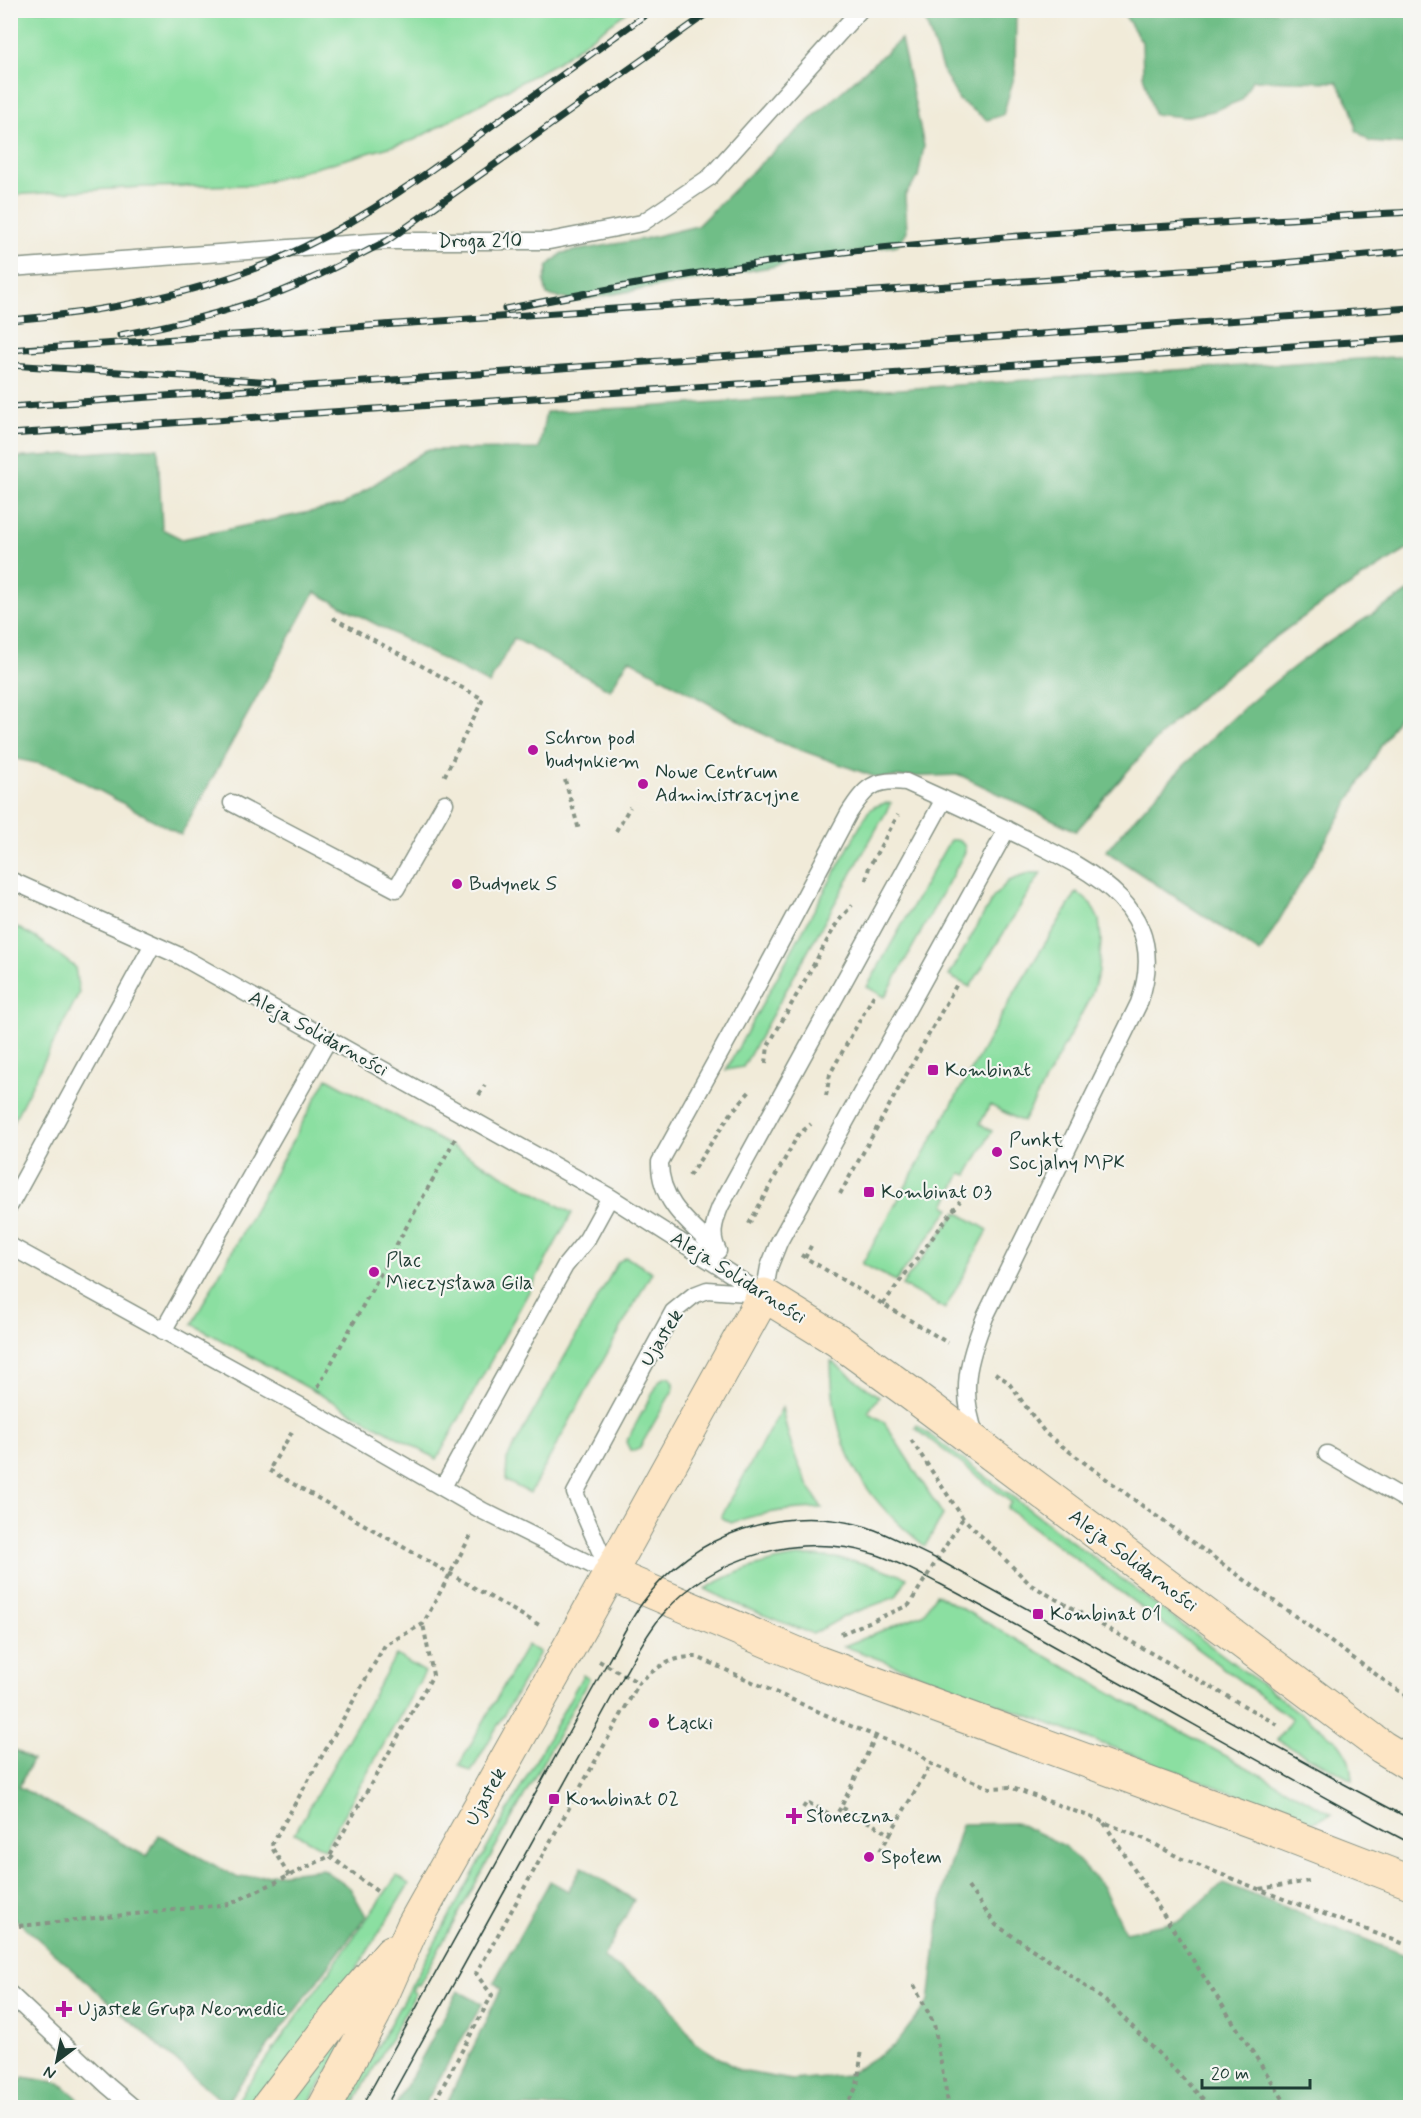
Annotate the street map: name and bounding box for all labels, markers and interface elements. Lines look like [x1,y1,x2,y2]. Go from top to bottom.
street label: Droga 210 [438,228,522,255]
place label: Schron pod budynkiem [545,725,640,775]
marker: Schron pod budynkiem [526,743,540,757]
place label: Nowe Centrum Administracyjne [655,759,800,809]
marker: Nowe Centrum Administracyjne [636,777,650,791]
place label: Budynek S [469,871,557,898]
marker: Budynek S [450,877,464,891]
street label: Aleja Solidarności [243,985,393,1083]
place label: Kombinat [945,1057,1031,1084]
marker: Kombinat [926,1063,940,1077]
place label: Punkt Socjalny MPK [1009,1127,1125,1177]
marker: Punkt Socjalny MPK [990,1145,1004,1159]
place label: Kombinat 03 [881,1179,992,1206]
marker: Kombinat 03 [862,1185,876,1199]
street label: Aleja Solidarności [665,1225,811,1331]
place label: Plac Mieczysława Gila [386,1247,533,1297]
marker: Plac Mieczysława Gila [367,1265,381,1279]
street label: Ujastek [634,1304,690,1372]
street label: Aleja Solidarności [1063,1503,1203,1619]
place label: Kombinat 01 [1050,1601,1161,1628]
marker: Kombinat 01 [1031,1607,1045,1621]
place label: Łącki [666,1710,713,1737]
marker: Łącki [647,1716,661,1730]
street label: Ujastek [459,1763,513,1831]
place label: Kombinat 02 [566,1786,679,1813]
marker: Kombinat 02 [547,1792,561,1806]
place label: Słoneczna [806,1803,894,1830]
marker: Słoneczna [787,1809,801,1823]
place label: Społem [881,1844,942,1871]
marker: Społem [862,1850,876,1864]
place label: Ujastek Grupa Neomedic [78,1996,286,2023]
marker: Ujastek Grupa Neomedic [55,2000,73,2018]
north arrow [27,2031,87,2091]
scale bar [1202,2052,1310,2090]
text: N [40,2061,60,2084]
text: 20 m [1211,2062,1249,2086]

